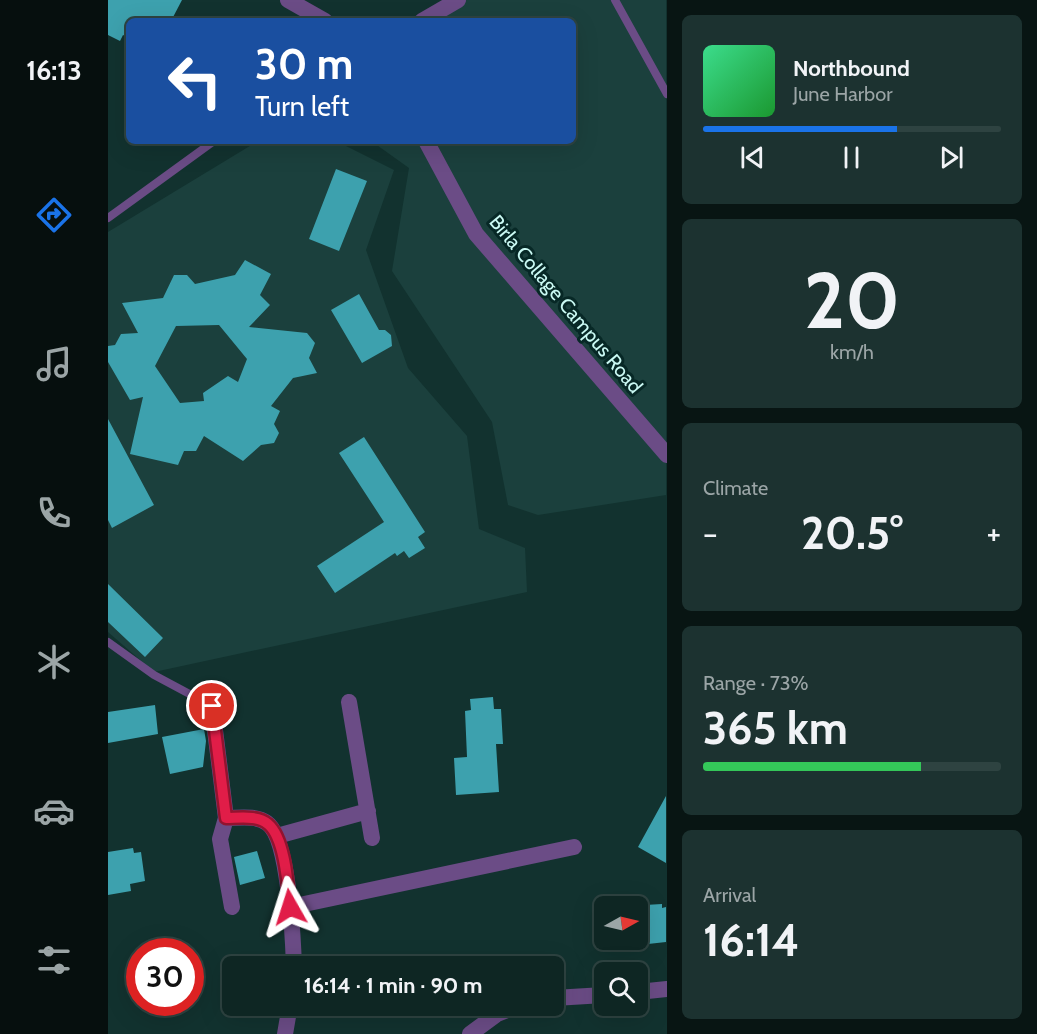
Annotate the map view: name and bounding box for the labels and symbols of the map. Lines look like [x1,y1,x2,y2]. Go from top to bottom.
street label: Birla Collage Campus Road [484,210,648,398]
pin [186,680,237,731]
position arrow [258,875,322,939]
north arrow [594,896,648,950]
speed limit sign: 30 [126,938,204,1016]

